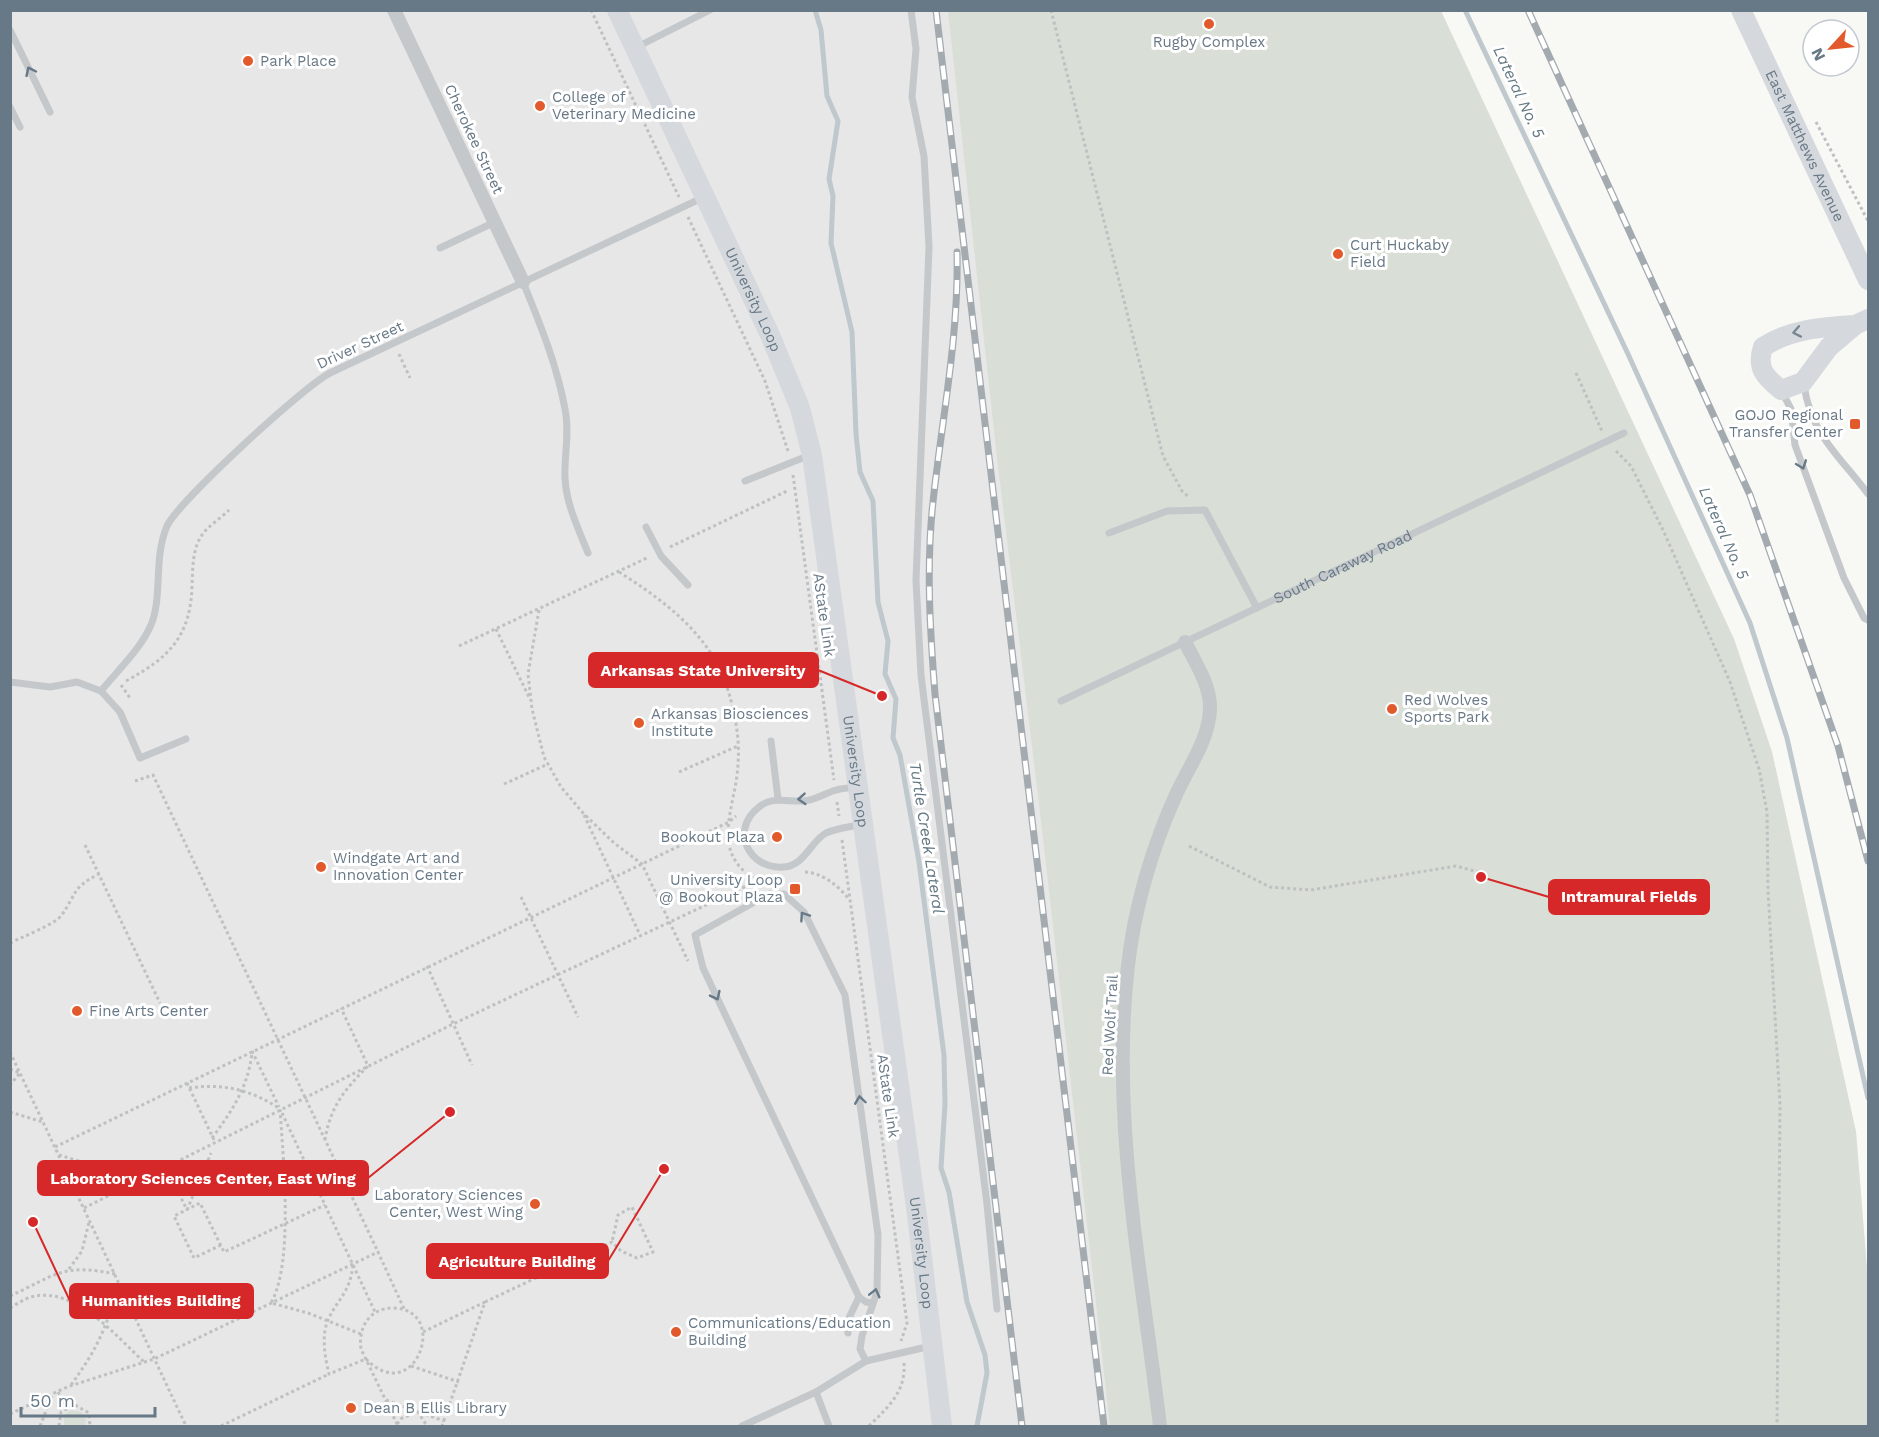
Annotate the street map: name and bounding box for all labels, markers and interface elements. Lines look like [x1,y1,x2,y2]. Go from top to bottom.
marker: Rugby Complex [1202,17,1216,31]
north arrow [1801,18,1861,78]
place label: Rugby Complex [1153,33,1265,51]
water label: Lateral No. 5 [1489,43,1549,141]
text: N [1807,45,1829,64]
place label: Park Place [260,52,336,70]
marker: Park Place [241,54,255,68]
one-way arrow [26,67,38,78]
street label: East Matthews Avenue [1761,67,1848,225]
street label: Cherokee Street [441,81,508,197]
place label: College of Veterinary Medicine [552,88,696,123]
marker: College of Veterinary Medicine [533,99,547,113]
place label: Curt Huckaby Field [1350,236,1449,271]
street label: University Loop [721,245,785,354]
marker: Curt Huckaby Field [1331,247,1345,261]
street label: Driver Street [314,317,407,373]
one-way arrow [1792,325,1802,338]
place label: GOJO Regional Transfer Center [1729,406,1843,441]
marker: GOJO Regional Transfer Center [1848,417,1862,431]
one-way arrow [1795,459,1808,470]
water label: Lateral No. 5 [1695,484,1753,582]
street label: South Caraway Road [1271,526,1415,608]
street label: AState Link [809,572,839,659]
callout: Arkansas State University [589,653,818,687]
text: Arkansas State University [601,661,806,680]
place label: Red Wolves Sports Park [1404,691,1490,726]
marker: Red Wolves Sports Park [1385,702,1399,716]
place label: Arkansas Biosciences Institute [651,705,809,740]
street label: University Loop [839,714,872,829]
marker: Arkansas Biosciences Institute [632,716,646,730]
water label: Turtle Creek Lateral [906,761,948,915]
one-way arrow [797,793,806,806]
place label: Bookout Plaza [661,828,766,846]
marker: Bookout Plaza [770,830,784,844]
place label: Windgate Art and Innovation Center [333,849,464,884]
marker: Windgate Art and Innovation Center [314,860,328,874]
place label: University Loop @ Bookout Plaza [659,871,784,906]
callout: Intramural Fields [1549,880,1709,914]
marker: University Loop @ Bookout Plaza [788,882,802,896]
text: Intramural Fields [1561,887,1698,906]
one-way arrow [800,911,811,922]
street label: Red Wolf Trail [1098,974,1122,1076]
one-way arrow [709,990,721,1001]
place label: Fine Arts Center [89,1002,209,1020]
marker: Fine Arts Center [70,1004,84,1018]
street label: AState Link [873,1053,903,1140]
one-way arrow [854,1095,866,1104]
callout: Laboratory Sciences Center, East Wing [38,1161,368,1195]
text: Laboratory Sciences Center, East Wing [50,1169,356,1188]
place label: Laboratory Sciences Center, West Wing [374,1186,523,1221]
street label: University Loop [906,1196,937,1310]
marker: Laboratory Sciences Center, West Wing [528,1197,542,1211]
callout: Agriculture Building [427,1244,608,1278]
text: Agriculture Building [438,1252,596,1271]
callout: Humanities Building [70,1284,253,1318]
one-way arrow [867,1288,880,1298]
text: Humanities Building [82,1291,241,1310]
place label: Communications/Education Building [688,1314,891,1349]
marker: Communications/Education Building [669,1325,683,1339]
scale bar [21,1380,154,1418]
text: 50 m [30,1390,75,1411]
place label: Dean B Ellis Library [363,1399,507,1417]
marker: Dean B Ellis Library [344,1401,358,1415]

